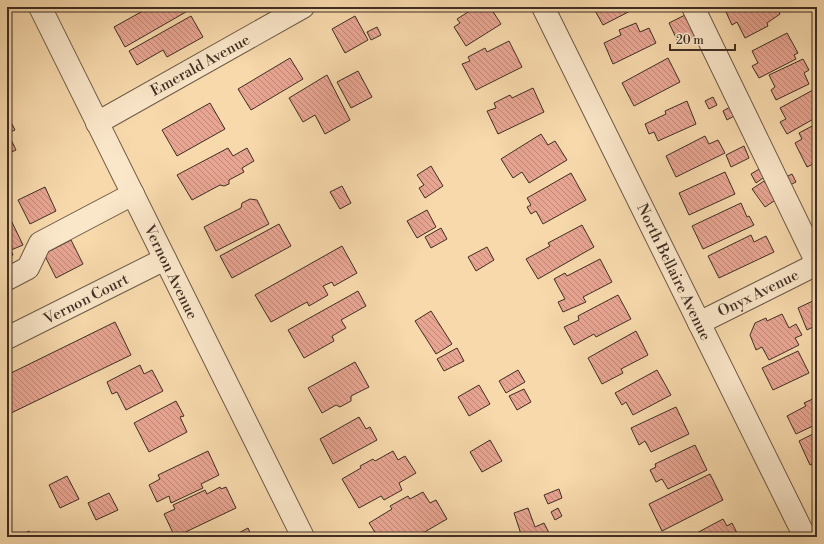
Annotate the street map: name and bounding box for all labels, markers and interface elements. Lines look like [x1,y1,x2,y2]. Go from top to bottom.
scale bar [670,26,735,52]
street label: Emerald Avenue [147,30,253,101]
text: 20 m [676,33,704,48]
street label: North Bellaire Avenue [632,201,715,344]
street label: Vernon Avenue [139,221,202,322]
street label: Onyx Avenue [715,266,802,321]
street label: Vernon Court [40,270,132,329]

